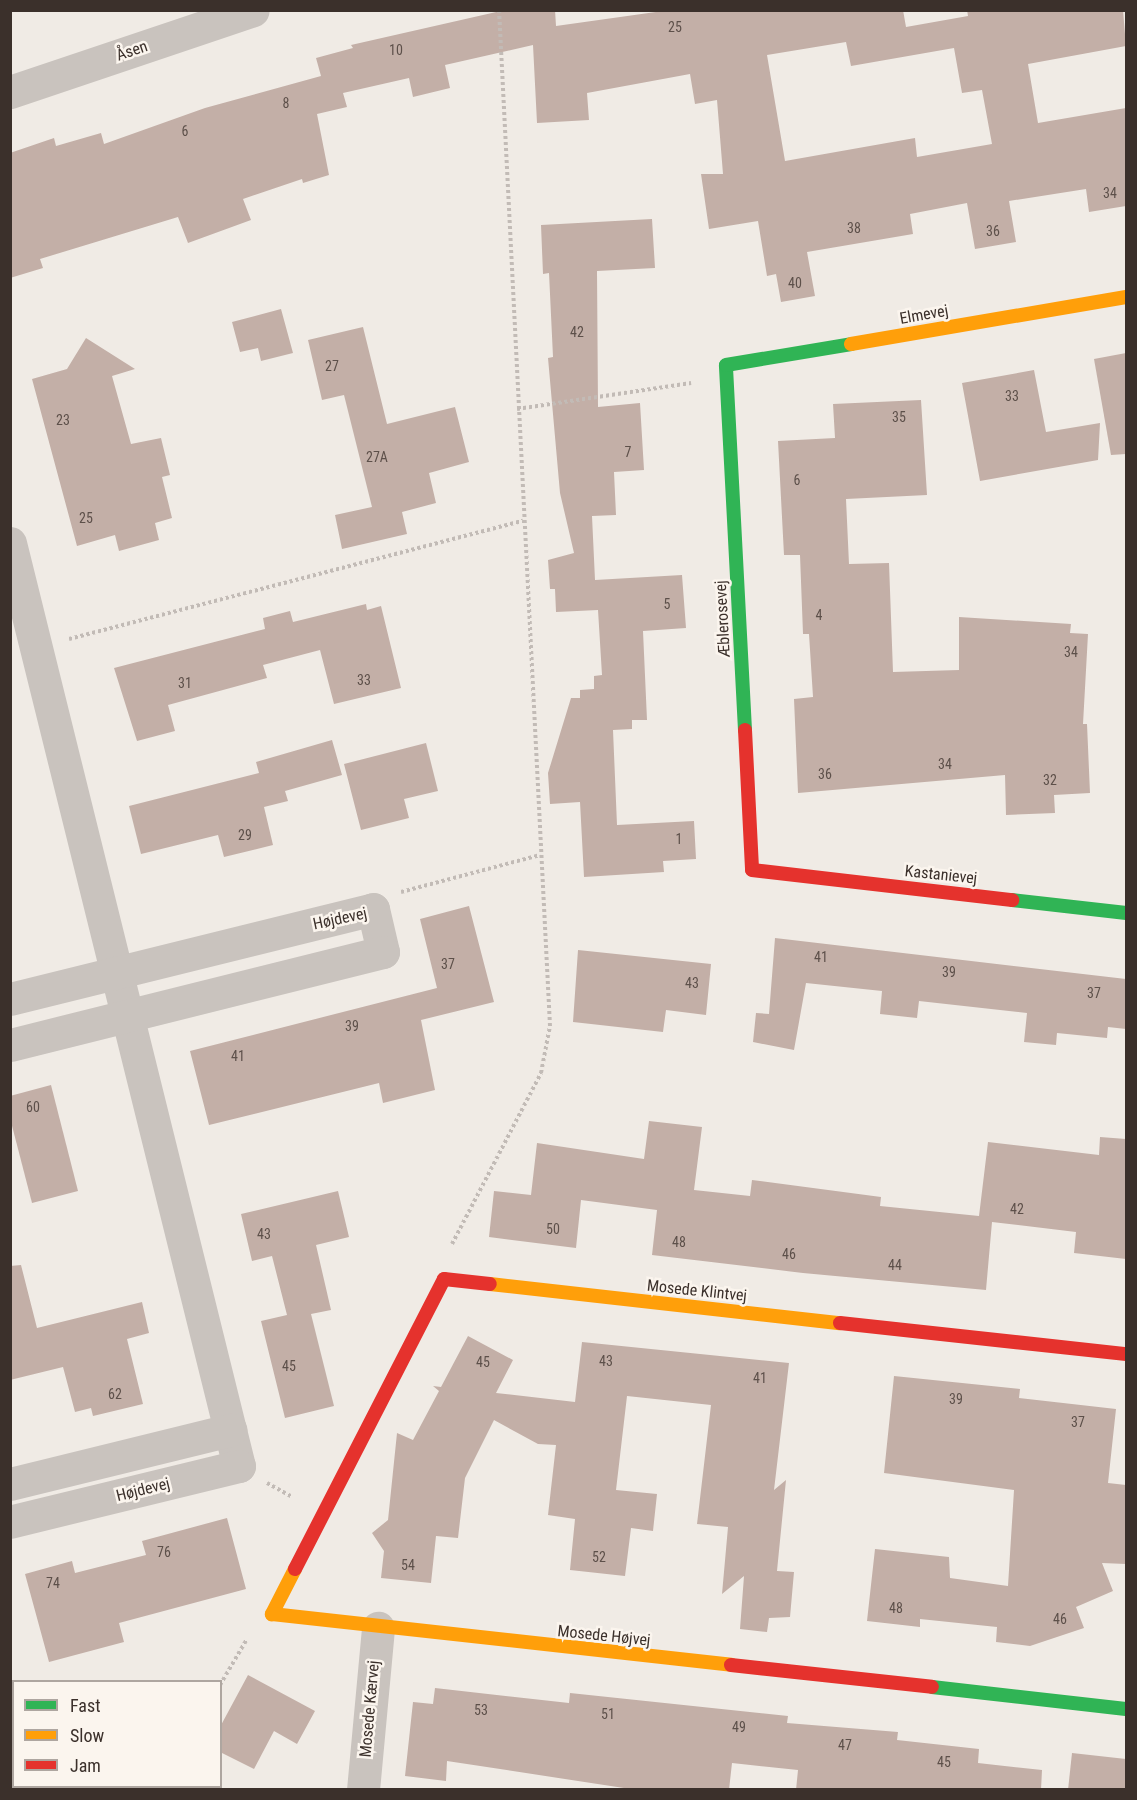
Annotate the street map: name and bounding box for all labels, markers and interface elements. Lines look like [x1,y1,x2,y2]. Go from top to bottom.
house number: 25 [668,19,682,35]
street label: Åsen [114,37,150,65]
house number: 10 [389,42,403,58]
house number: 8 [283,95,289,111]
house number: 6 [182,123,188,139]
house number: 34 [1103,185,1117,201]
house number: 38 [847,220,861,236]
house number: 36 [986,223,1000,239]
house number: 40 [788,275,802,291]
street label: Elmevej [898,301,950,329]
house number: 42 [570,324,584,340]
house number: 27 [325,358,339,374]
house number: 33 [1005,388,1019,404]
house number: 35 [892,409,906,425]
house number: 23 [56,412,70,428]
house number: 7 [625,444,631,460]
house number: 27A [366,449,388,465]
house number: 6 [794,472,800,488]
house number: 25 [79,510,93,526]
street label: Æblerosevej [711,580,735,658]
house number: 5 [664,596,670,612]
house number: 4 [816,607,822,623]
house number: 34 [1064,644,1078,660]
house number: 33 [357,672,371,688]
house number: 31 [178,675,192,691]
house number: 34 [938,756,952,772]
house number: 36 [818,766,832,782]
house number: 32 [1043,772,1057,788]
house number: 29 [238,827,252,843]
house number: 1 [676,831,682,847]
street label: Kastanievej [904,862,978,888]
street label: Højdevej [311,904,369,934]
house number: 41 [814,949,828,965]
house number: 37 [441,956,455,972]
house number: 39 [942,964,956,980]
house number: 43 [685,975,699,991]
house number: 37 [1087,985,1101,1001]
house number: 39 [345,1018,359,1034]
house number: 41 [231,1048,245,1064]
house number: 60 [26,1099,40,1115]
house number: 42 [1010,1201,1024,1217]
house number: 50 [546,1221,560,1237]
house number: 43 [257,1226,271,1242]
house number: 48 [672,1234,686,1250]
house number: 46 [782,1246,796,1262]
house number: 44 [888,1257,902,1273]
street label: Mosede Klintvej [646,1276,748,1306]
house number: 43 [599,1353,613,1369]
house number: 45 [476,1354,490,1370]
house number: 45 [282,1358,296,1374]
house number: 41 [753,1370,767,1386]
house number: 62 [108,1386,122,1402]
house number: 39 [949,1391,963,1407]
house number: 37 [1071,1414,1085,1430]
street label: Højdevej [114,1474,172,1506]
house number: 76 [157,1544,171,1560]
house number: 52 [592,1549,606,1565]
house number: 54 [401,1557,415,1573]
house number: 74 [46,1575,60,1591]
house number: 48 [889,1600,903,1616]
house number: 46 [1053,1611,1067,1627]
street label: Mosede Højvej [557,1622,651,1650]
street label: Mosede Kærvej [356,1660,384,1758]
legend [12,1680,222,1788]
text: Fast [70,1695,101,1716]
house number: 53 [474,1702,488,1718]
house number: 51 [601,1706,615,1722]
house number: 49 [732,1719,746,1735]
text: Slow [70,1725,104,1746]
house number: 47 [838,1737,852,1753]
house number: 45 [937,1754,951,1770]
text: Jam [70,1755,101,1776]

